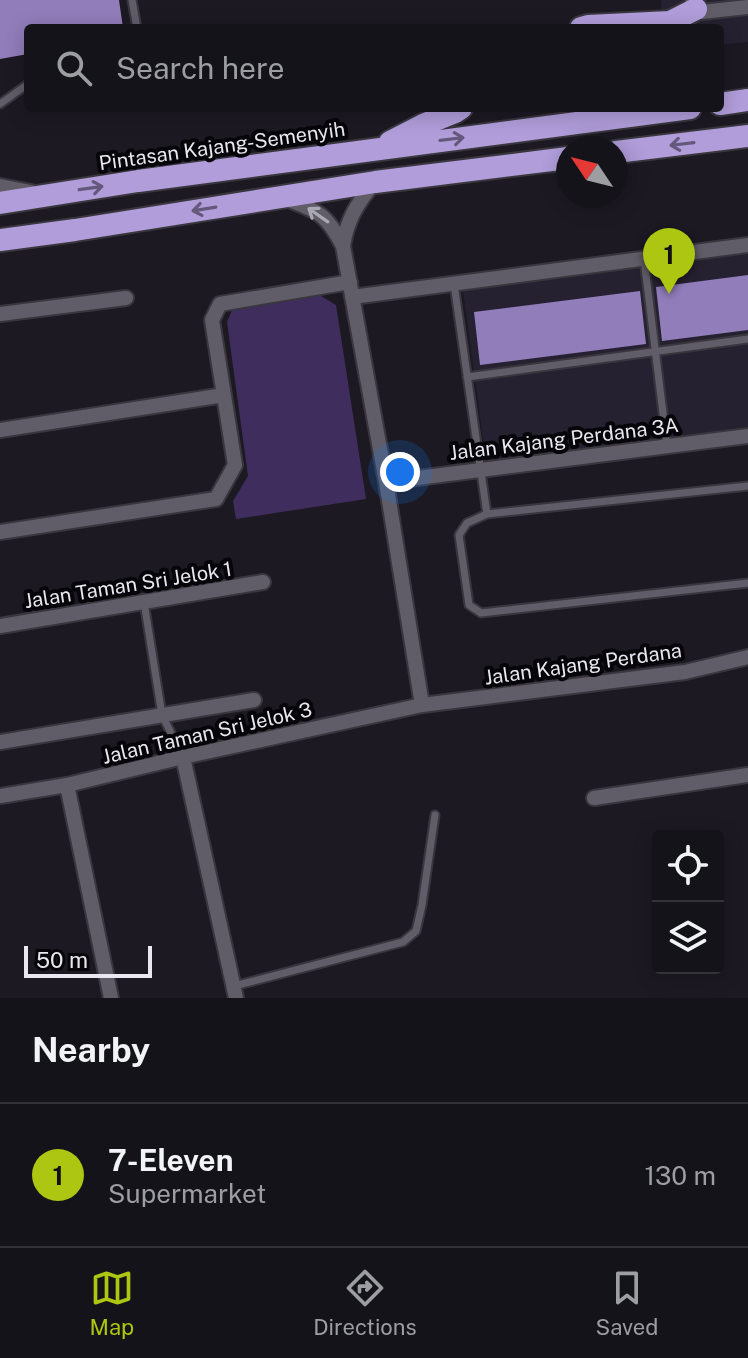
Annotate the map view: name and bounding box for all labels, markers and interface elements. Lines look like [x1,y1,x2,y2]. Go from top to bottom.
search box [24,24,724,112]
icon: search [52,46,96,90]
text: Search here [116,50,284,86]
street label: Pintasan Kajang-Semenyih [97,117,347,175]
one-way arrow [438,132,465,147]
north arrow [556,136,628,208]
one-way arrow [669,137,696,152]
one-way arrow [78,180,103,195]
one-way arrow [192,203,217,218]
one-way arrow [308,207,330,223]
pin: 1 [643,228,695,294]
street label: Jalan Kajang Perdana 3A [448,413,680,465]
your location [380,452,420,492]
street label: Jalan Taman Sri Jelok 1 [22,557,234,613]
street label: Jalan Kajang Perdana [483,638,683,690]
street label: Jalan Taman Sri Jelok 3 [100,697,314,769]
map controls [652,830,724,974]
button: locate [652,830,724,902]
button: layers [652,902,724,974]
scale bar [24,942,152,978]
text: 50 m [36,947,88,973]
text: Nearby [32,1030,150,1070]
text: 7-Eleven [108,1142,233,1178]
text: 1 [52,1160,64,1191]
text: 130 m [644,1160,716,1191]
text: Supermarket [108,1178,266,1209]
tab: Map [90,1266,134,1340]
tab: Directions [313,1266,417,1340]
tab: Saved [596,1266,658,1340]

